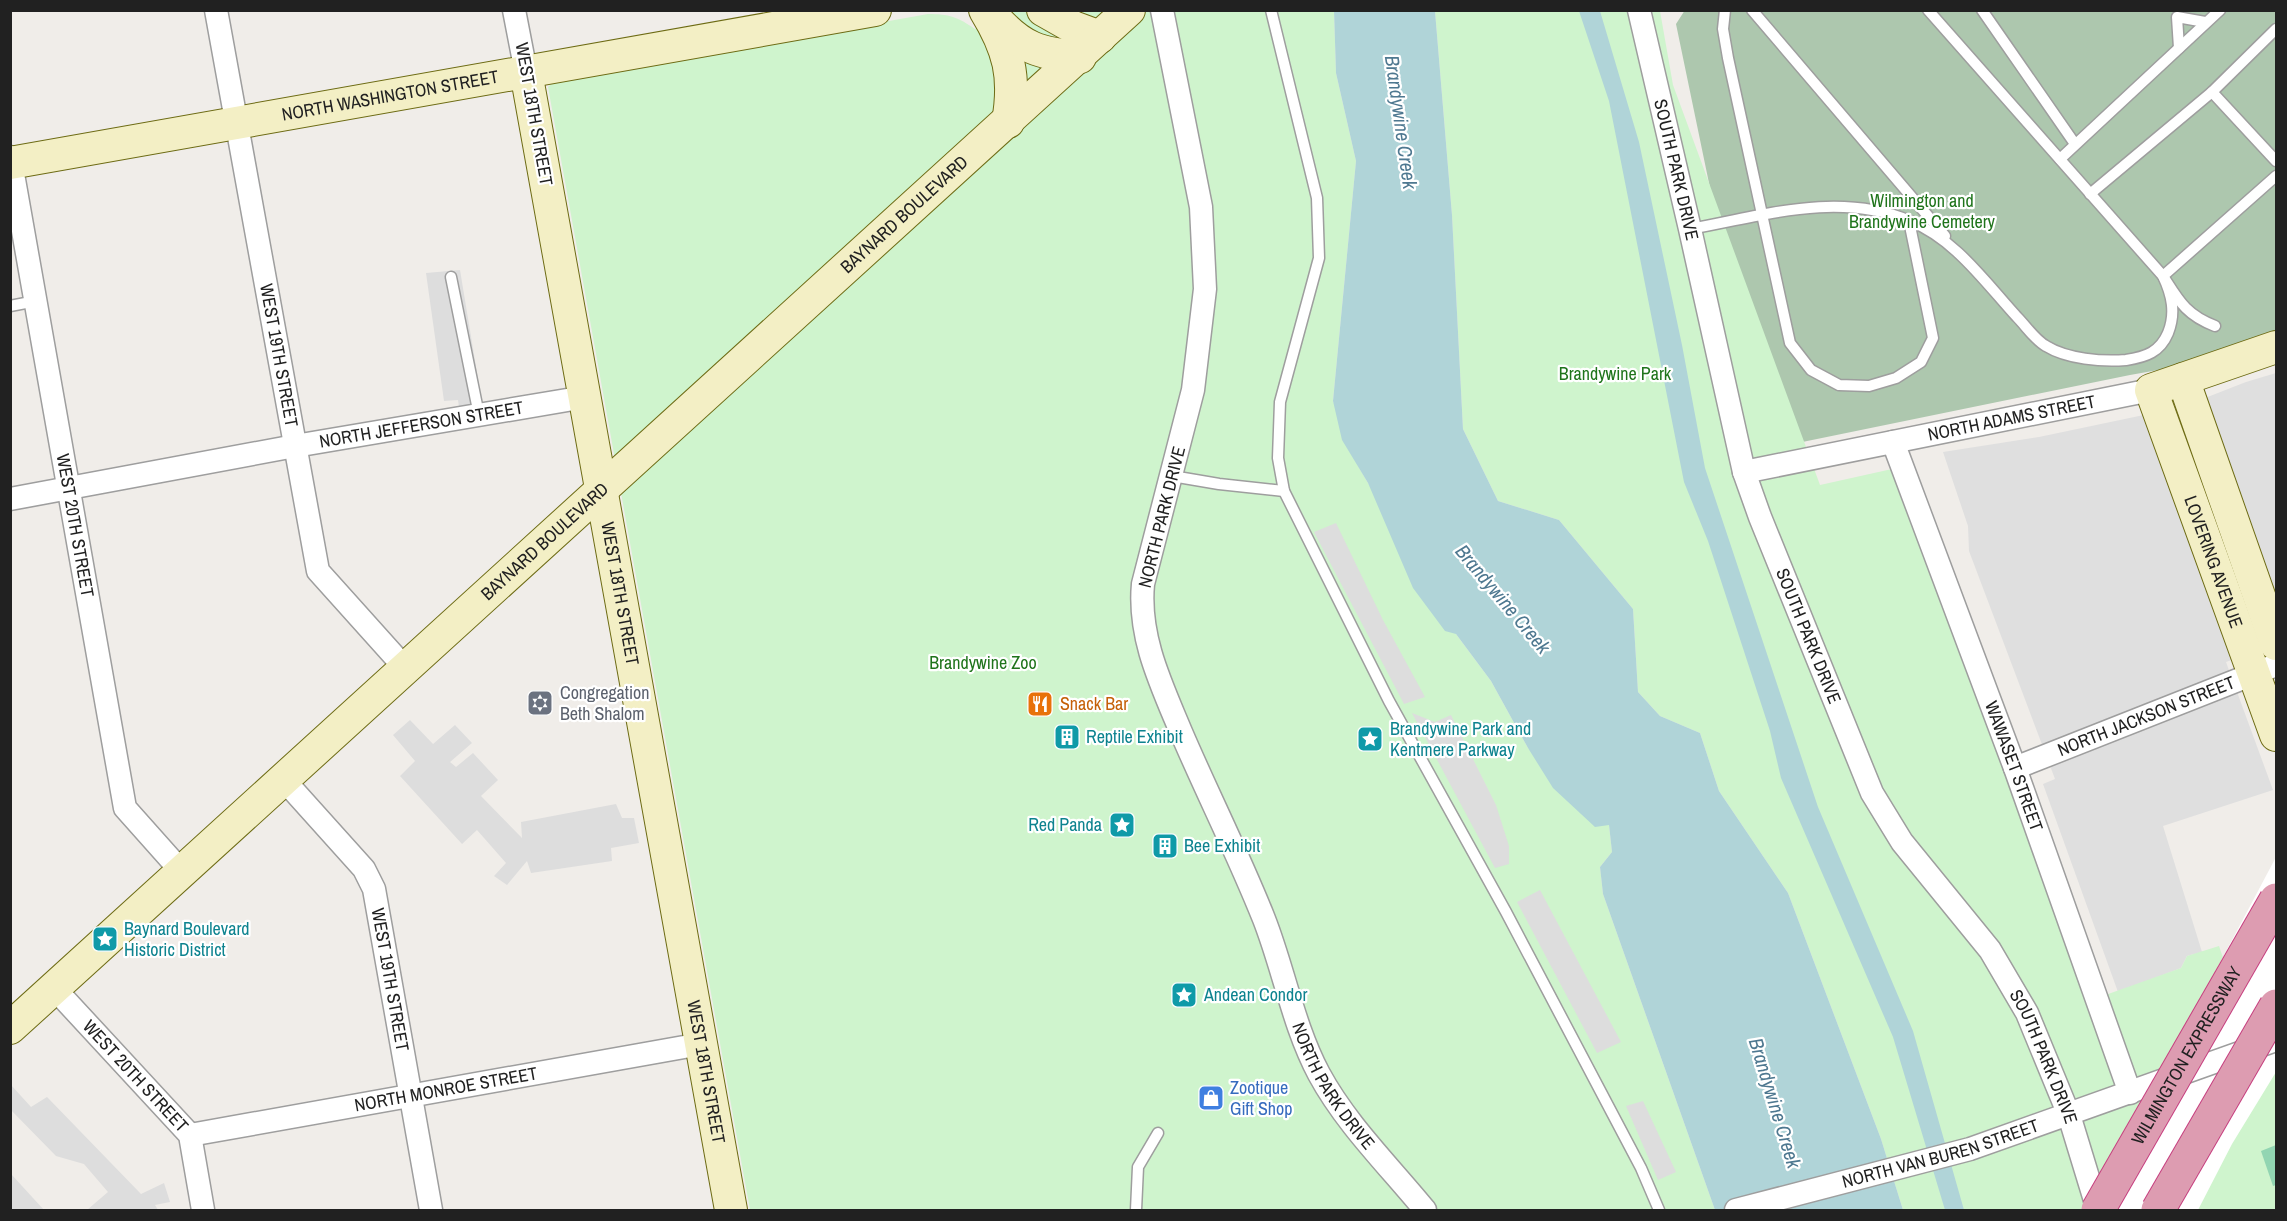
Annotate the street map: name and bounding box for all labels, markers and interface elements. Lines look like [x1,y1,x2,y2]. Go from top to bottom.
street label: WEST 18TH STREET [510,40,559,187]
water label: Brandywine Creek [1379,53,1424,191]
street label: NORTH WASHINGTON STREET [280,64,500,127]
street label: SOUTH PARK DRIVE [1648,97,1705,243]
street label: BAYNARD BOULEVARD [835,149,973,279]
park label: Wilmington and Brandywine Cemetery [1849,188,1996,234]
street label: WEST 19TH STREET [254,282,305,429]
park label: Brandywine Park [1559,361,1672,386]
street label: NORTH ADAMS STREET [1925,389,2098,447]
street label: NORTH JEFFERSON STREET [317,395,525,454]
street label: NORTH PARK DRIVE [1132,444,1191,590]
street label: WEST 20TH STREET [51,452,100,599]
street label: BAYNARD BOULEVARD [475,477,614,606]
street label: LOVERING AVENUE [2178,492,2249,631]
street label: WEST 18TH STREET [595,520,646,667]
water label: Brandywine Creek [1450,538,1558,660]
street label: SOUTH PARK DRIVE [1770,564,1847,707]
park label: Brandywine Zoo [929,650,1037,675]
street label: NORTH JACKSON STREET [2054,670,2238,762]
place label: Congregation Beth Shalom [560,680,649,726]
synagogue icon: Congregation Beth Shalom [525,688,555,718]
restaurant icon: Snack Bar [1025,689,1055,719]
place label: Snack Bar [1060,691,1128,716]
street label: WAWASET STREET [1979,697,2049,835]
place label: Brandywine Park and Kentmere Parkway [1390,716,1531,762]
building icon: Reptile Exhibit [1052,722,1082,752]
place label: Reptile Exhibit [1086,724,1183,749]
place icon: Brandywine Park and Kentmere Parkway [1355,724,1385,754]
place icon: Red Panda [1107,810,1137,840]
place label: Red Panda [1028,812,1102,837]
building icon: Bee Exhibit [1150,831,1180,861]
place label: Bee Exhibit [1184,833,1260,858]
street label: WEST 19TH STREET [366,906,416,1053]
place label: Baynard Boulevard Historic District [124,916,250,962]
place icon: Baynard Boulevard Historic District [90,924,120,954]
street label: WILMINGTON EXPRESSWAY [2125,962,2247,1149]
place icon: Andean Condor [1169,980,1199,1010]
place label: Andean Condor [1203,982,1307,1007]
street label: SOUTH PARK DRIVE [2004,985,2084,1127]
street label: WEST 18TH STREET [681,998,732,1145]
street label: WEST 20TH STREET [77,1014,194,1137]
street label: NORTH PARK DRIVE [1286,1019,1381,1155]
water label: Brandywine Creek [1743,1034,1808,1172]
street label: NORTH MONROE STREET [353,1060,539,1117]
place label: Zootique Gift Shop [1230,1075,1292,1121]
shop icon: Zootique Gift Shop [1196,1083,1226,1113]
street label: NORTH VAN BUREN STREET [1839,1113,2042,1194]

